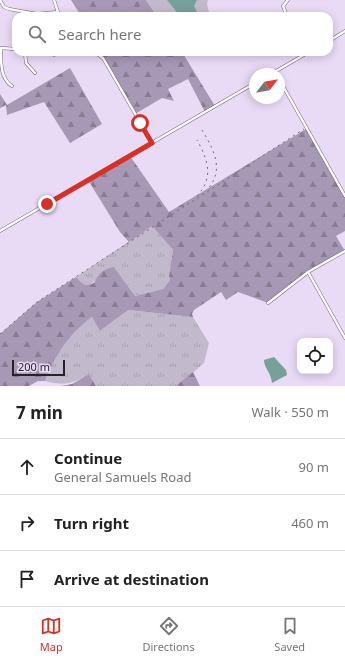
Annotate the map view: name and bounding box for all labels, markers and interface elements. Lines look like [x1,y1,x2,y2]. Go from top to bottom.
search box [12,12,333,56]
icon: search [26,23,48,45]
text: Search here [58,24,141,44]
north arrow [249,68,285,104]
route start [131,114,149,132]
route end [38,195,56,213]
map controls [297,338,333,374]
button: locate [297,338,333,374]
scale bar [12,358,65,377]
text: 200 m [18,359,50,374]
text: 7 min [16,401,63,424]
text: Walk · 550 m [251,403,329,421]
text: Continue [54,448,122,468]
icon: ahead [16,456,38,478]
text: 90 m [299,458,329,476]
text: General Samuels Road [54,468,191,486]
icon: right [16,512,38,534]
text: Turn right [54,513,129,533]
text: 460 m [291,514,329,532]
icon: arrive [16,568,38,590]
text: Arrive at destination [54,569,209,589]
tab: Map [40,615,63,654]
tab: Directions [142,615,195,654]
tab: Saved [274,615,305,654]

